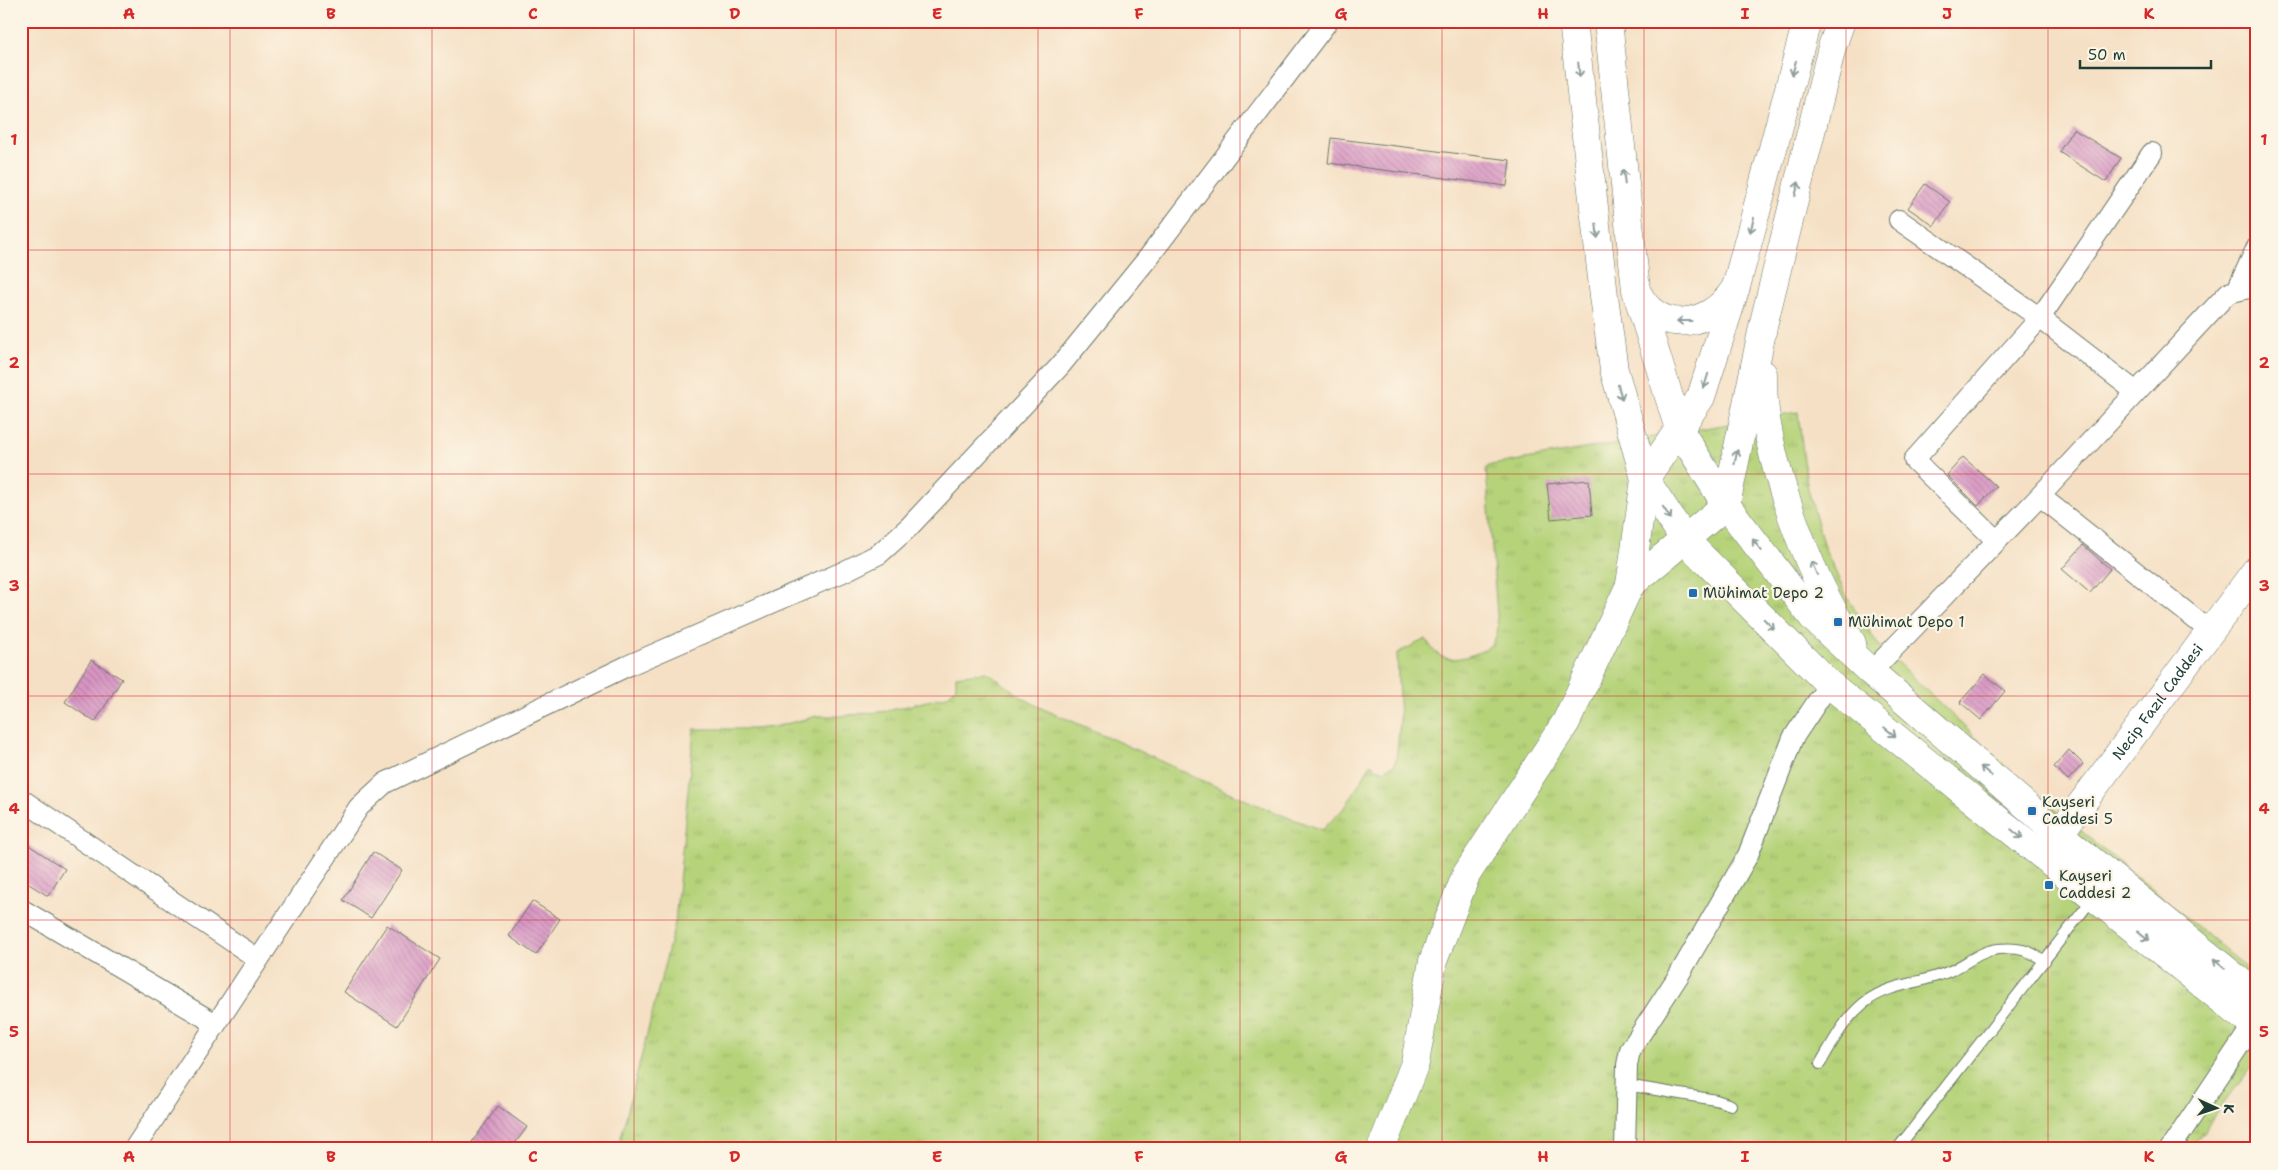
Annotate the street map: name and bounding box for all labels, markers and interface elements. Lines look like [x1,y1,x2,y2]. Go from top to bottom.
text: A [123,3,135,24]
text: B [326,3,336,24]
text: C [528,3,538,24]
text: D [729,3,741,24]
text: E [932,3,942,24]
text: F [1134,3,1144,24]
text: G [1335,3,1348,24]
text: H [1537,3,1549,24]
text: I [1741,3,1750,24]
text: J [1942,3,1952,24]
text: K [2144,3,2155,24]
scale bar [2080,38,2212,70]
text: 50 m [2088,45,2126,65]
one-way arrow [1789,60,1798,76]
one-way arrow [1574,61,1584,77]
text: 1 [10,129,18,150]
text: 1 [2260,129,2268,150]
one-way arrow [1619,170,1629,186]
one-way arrow [1793,182,1802,198]
one-way arrow [1747,217,1757,233]
one-way arrow [1592,223,1602,239]
one-way arrow [1676,316,1692,326]
text: 2 [8,352,20,373]
text: 2 [2258,352,2270,373]
one-way arrow [1701,373,1711,389]
one-way arrow [1616,383,1626,399]
one-way arrow [1731,450,1741,466]
one-way arrow [1662,506,1672,520]
one-way arrow [1751,539,1762,552]
one-way arrow [1808,561,1818,576]
text: 3 [8,575,20,596]
text: 3 [2258,575,2270,596]
place label: Mühimat Depo 2 [1703,583,1824,603]
marker: Mühimat Depo 2 [1687,587,1699,599]
place label: Mühimat Depo 1 [1848,612,1965,632]
marker: Mühimat Depo 1 [1832,616,1844,628]
one-way arrow [1763,618,1775,630]
street label: Necip Fazıl Caddesi [2108,640,2208,764]
one-way arrow [1883,727,1896,738]
one-way arrow [1979,766,1992,777]
place label: Kayseri Caddesi 5 [2042,792,2113,829]
text: 4 [8,798,20,819]
text: 4 [2258,798,2270,819]
marker: Kayseri Caddesi 5 [2026,805,2038,817]
one-way arrow [2010,828,2023,839]
place label: Kayseri Caddesi 2 [2059,866,2131,903]
marker: Kayseri Caddesi 2 [2043,879,2055,891]
one-way arrow [2137,930,2150,941]
one-way arrow [2213,959,2226,970]
text: 5 [9,1021,19,1042]
text: 5 [2259,1021,2269,1042]
north arrow [2190,1082,2240,1132]
text: K [2220,1103,2238,1114]
text: A [123,1146,135,1167]
text: B [326,1146,336,1167]
text: C [528,1146,538,1167]
text: D [729,1146,741,1167]
text: E [932,1146,942,1167]
text: F [1134,1146,1144,1167]
text: G [1335,1146,1348,1167]
text: H [1537,1146,1549,1167]
text: I [1741,1146,1750,1167]
text: J [1942,1146,1952,1167]
text: K [2144,1146,2155,1167]

